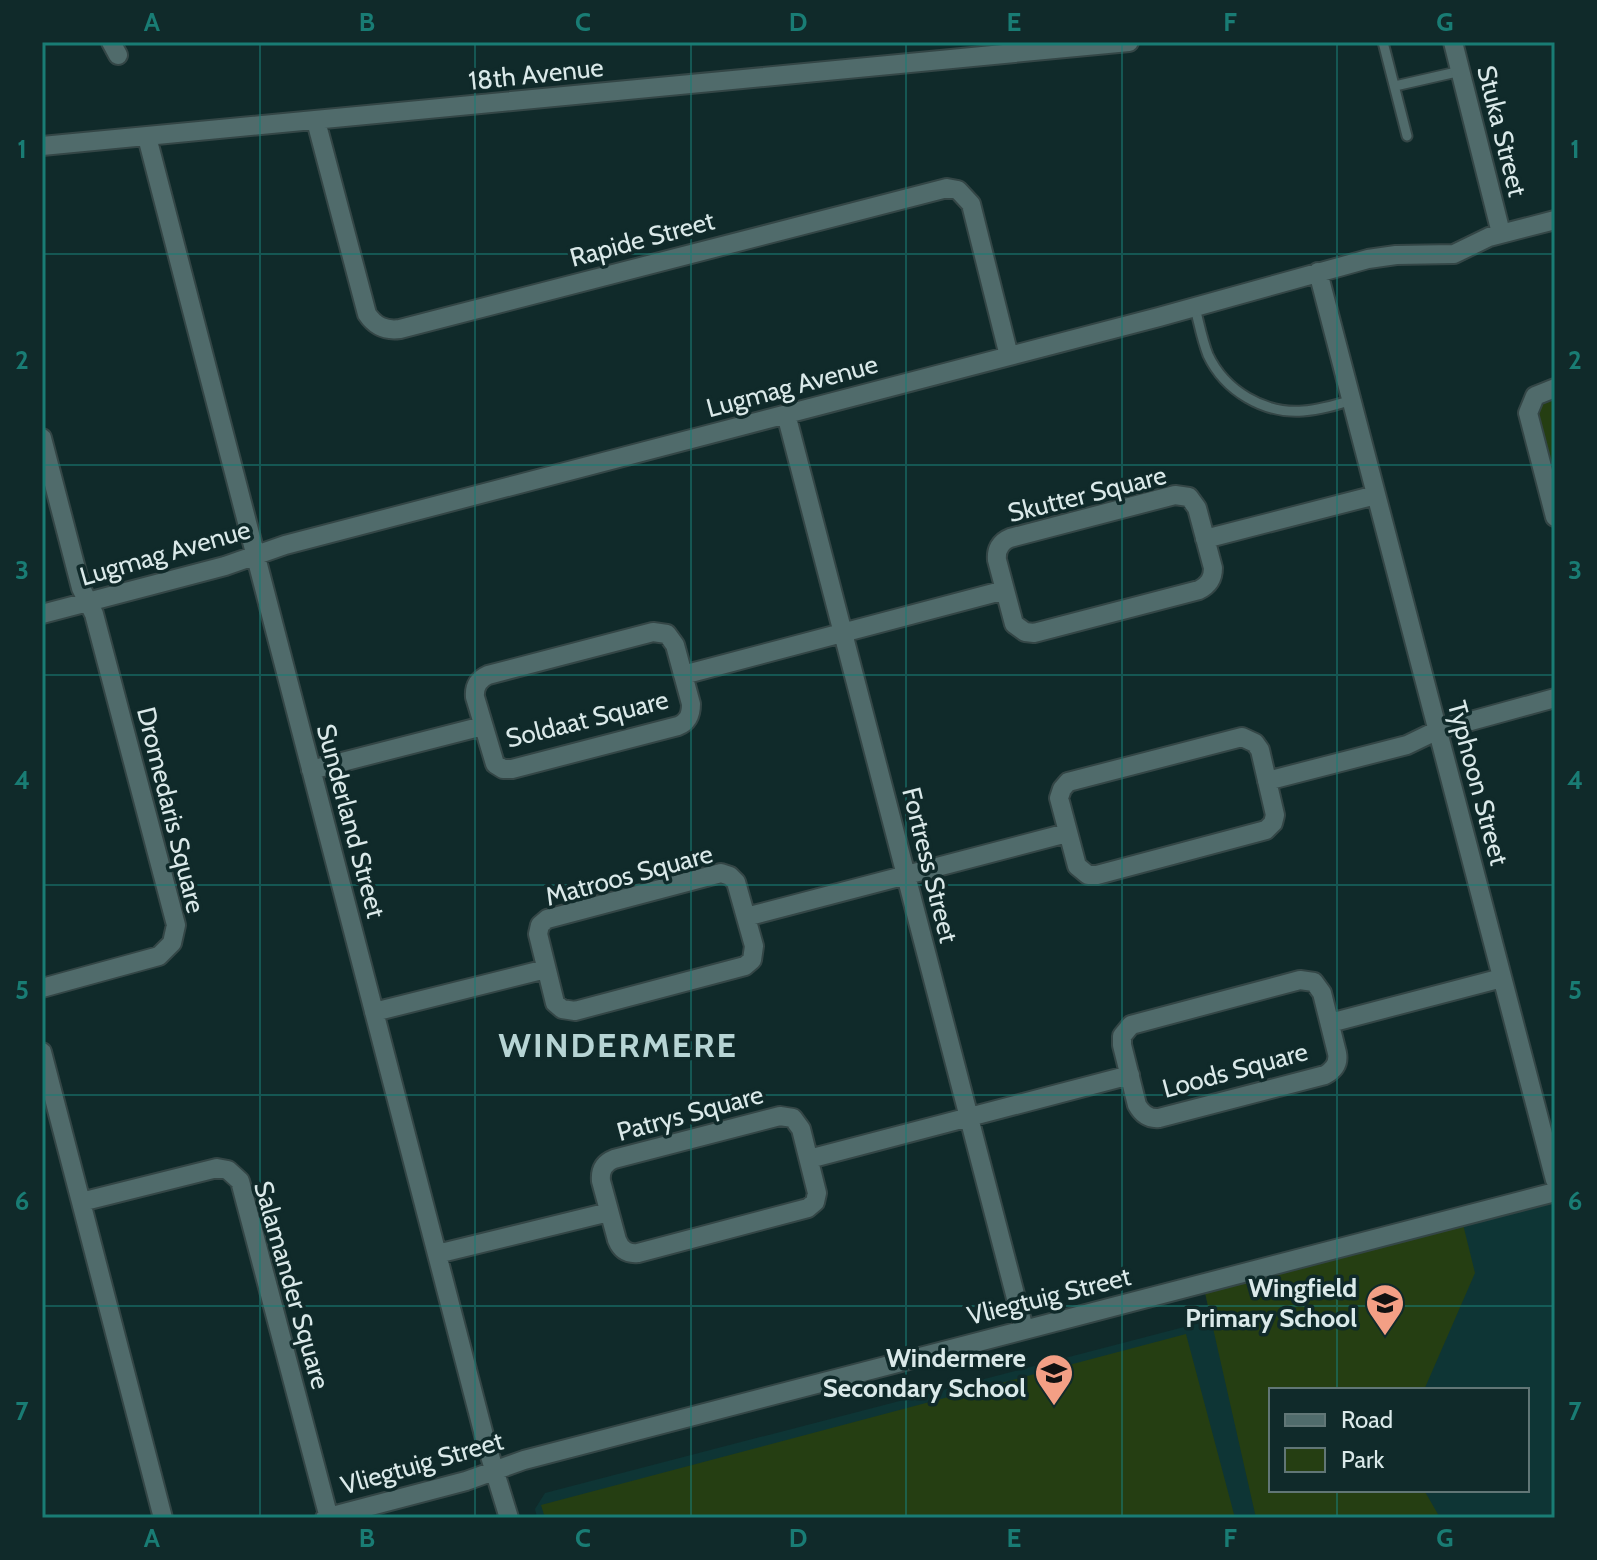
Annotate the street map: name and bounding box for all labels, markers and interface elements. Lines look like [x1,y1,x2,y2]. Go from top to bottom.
text: A [144,6,161,38]
text: B [359,6,375,38]
text: C [575,6,591,38]
text: D [789,6,807,38]
text: E [1007,6,1021,38]
text: F [1223,6,1237,38]
text: G [1436,6,1454,38]
street label: 18th Avenue [467,51,605,97]
street label: Stuka Street [1470,62,1534,200]
text: 1 [17,133,27,165]
text: 1 [1570,133,1580,165]
street label: Rapide Street [566,204,718,274]
text: 2 [15,344,29,376]
text: 2 [1568,344,1582,376]
street label: Lugmag Avenue [703,348,881,424]
street label: Skutter Square [1005,459,1169,529]
street label: Lugmag Avenue [76,513,254,593]
text: 3 [15,554,29,586]
text: 3 [1568,554,1582,586]
street label: Soldaat Square [502,683,672,755]
street label: Typhoon Street [1441,697,1515,869]
street label: Dromedaris Square [130,704,212,916]
street label: Sunderland Street [310,721,392,922]
text: 4 [14,764,30,796]
text: 4 [1567,764,1583,796]
street label: Fortress Street [895,784,965,946]
street label: Matroos Square [542,837,716,913]
text: 5 [15,974,29,1006]
text: 5 [1568,974,1582,1006]
district label: WINDERMERE [498,1024,738,1066]
street label: Loods Square [1159,1035,1311,1105]
street label: Patrys Square [613,1078,767,1148]
street label: Salamander Square [247,1177,337,1393]
text: 6 [15,1185,29,1217]
text: 6 [1568,1185,1582,1217]
street label: Vliegtuig Street [964,1260,1134,1332]
place label: Wingfield Primary School [1185,1272,1357,1334]
school or university icon: Wingfield Primary School [1364,1282,1406,1337]
place label: Windermere Secondary School [823,1342,1026,1404]
school or university icon: Windermere Secondary School [1033,1352,1075,1407]
legend [1269,1388,1529,1492]
text: 7 [15,1395,29,1427]
text: 7 [1568,1395,1582,1427]
text: Road [1341,1405,1393,1434]
street label: Vliegtuig Street [337,1425,507,1501]
text: Park [1341,1445,1384,1474]
text: A [144,1522,161,1554]
text: B [359,1522,375,1554]
text: C [575,1522,591,1554]
text: D [789,1522,807,1554]
text: E [1007,1522,1021,1554]
text: F [1223,1522,1237,1554]
text: G [1436,1522,1454,1554]

